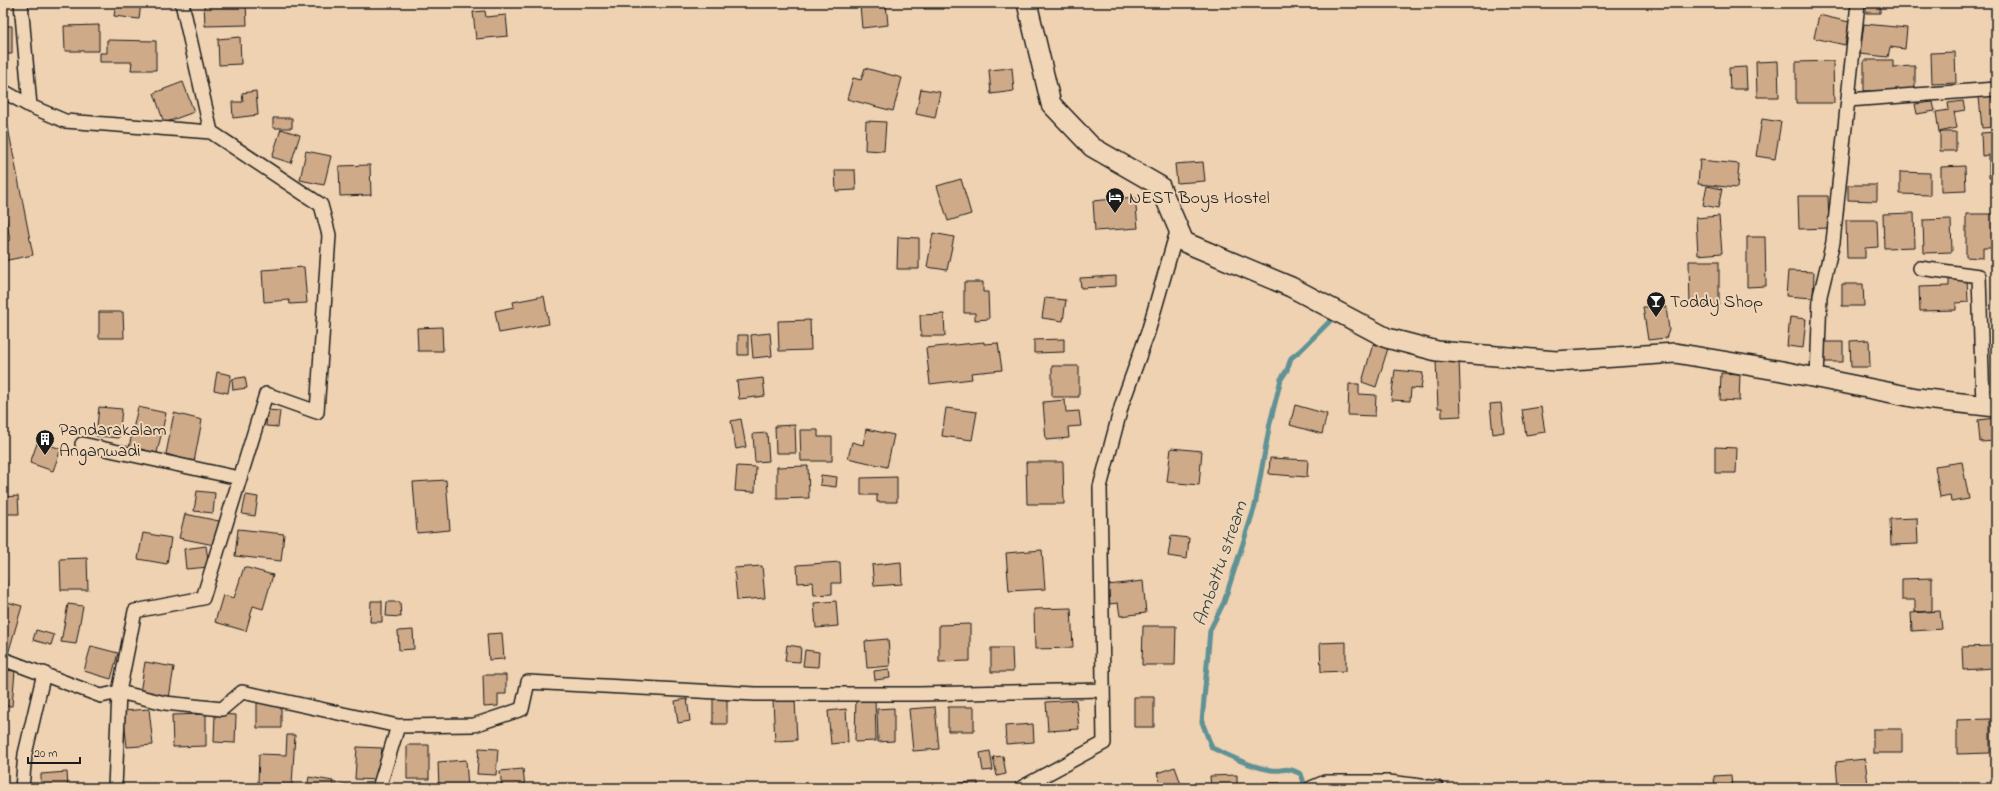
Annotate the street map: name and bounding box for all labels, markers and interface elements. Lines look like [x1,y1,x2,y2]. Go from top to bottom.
hotel icon: NEST Boys Hostel [1104,186,1126,214]
place label: NEST Boys Hostel [1129,186,1270,212]
bar icon: Toddy Shop [1645,290,1667,318]
place label: Toddy Shop [1670,290,1763,316]
place label: Pandarakalam Anganwadi [59,418,166,466]
building icon: Pandarakalam Anganwadi [34,428,56,456]
water label: Ambattu stream [1187,497,1255,630]
scale bar [28,739,80,765]
text: 20 m [34,745,57,763]

